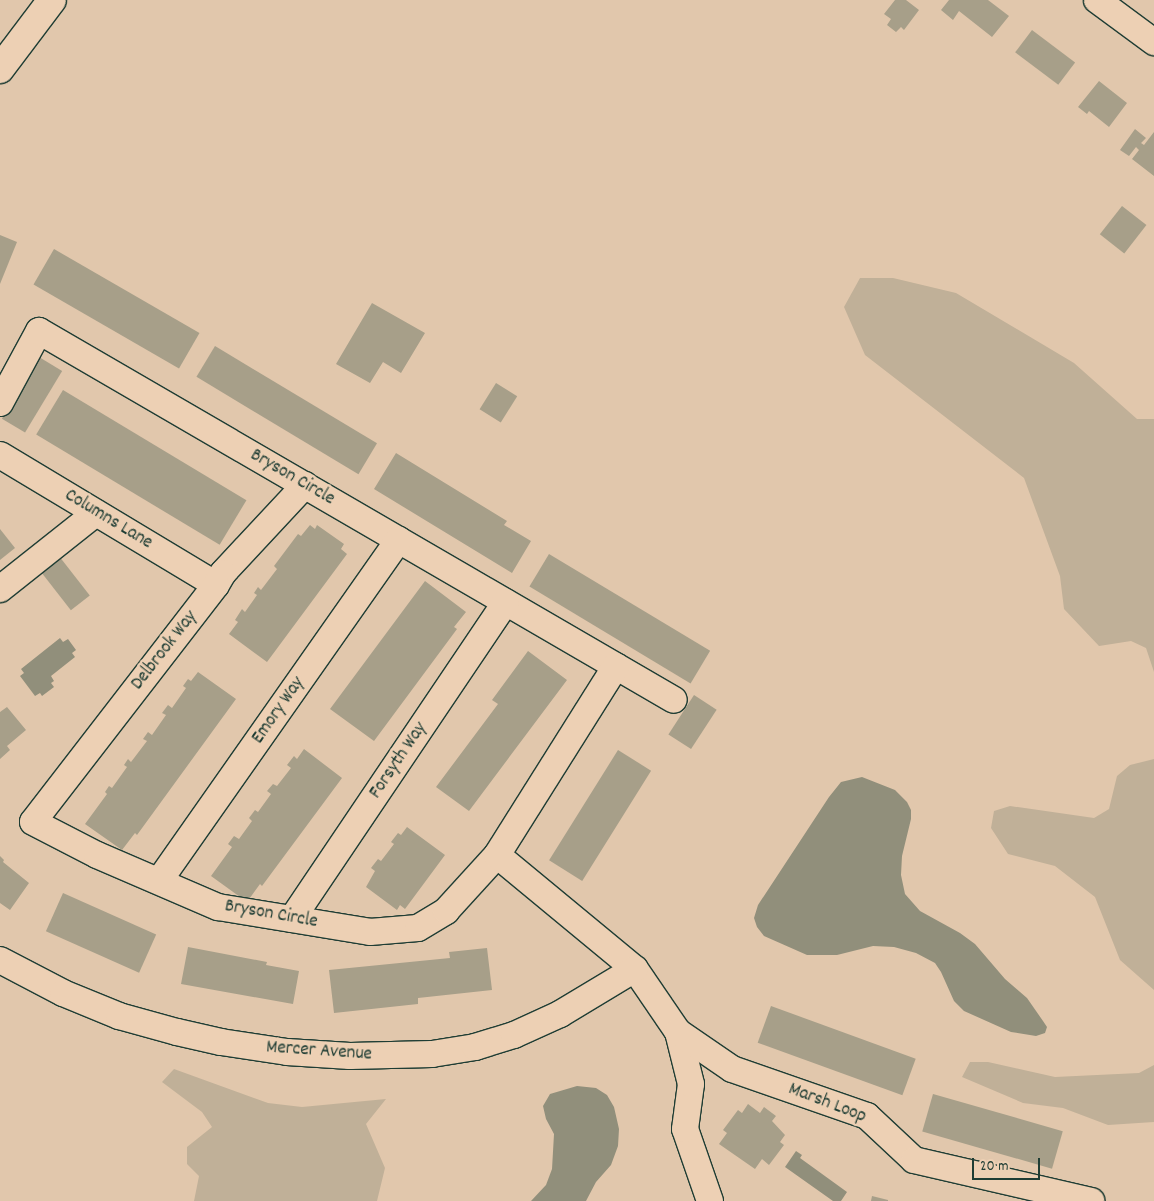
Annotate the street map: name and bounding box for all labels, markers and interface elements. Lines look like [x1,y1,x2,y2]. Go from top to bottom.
street label: Bryson Circle [246,445,338,511]
street label: Columns Lane [60,485,156,555]
street label: Delbrook Way [127,607,203,695]
street label: Emory Way [248,673,310,749]
street label: Forsyth Way [365,718,433,804]
street label: Bryson Circle [223,896,319,934]
street label: Mercer Avenue [265,1037,373,1067]
street label: Marsh Loop [785,1079,869,1129]
scale bar [974,1148,1042,1180]
text: 20 m [980,1156,1008,1178]

